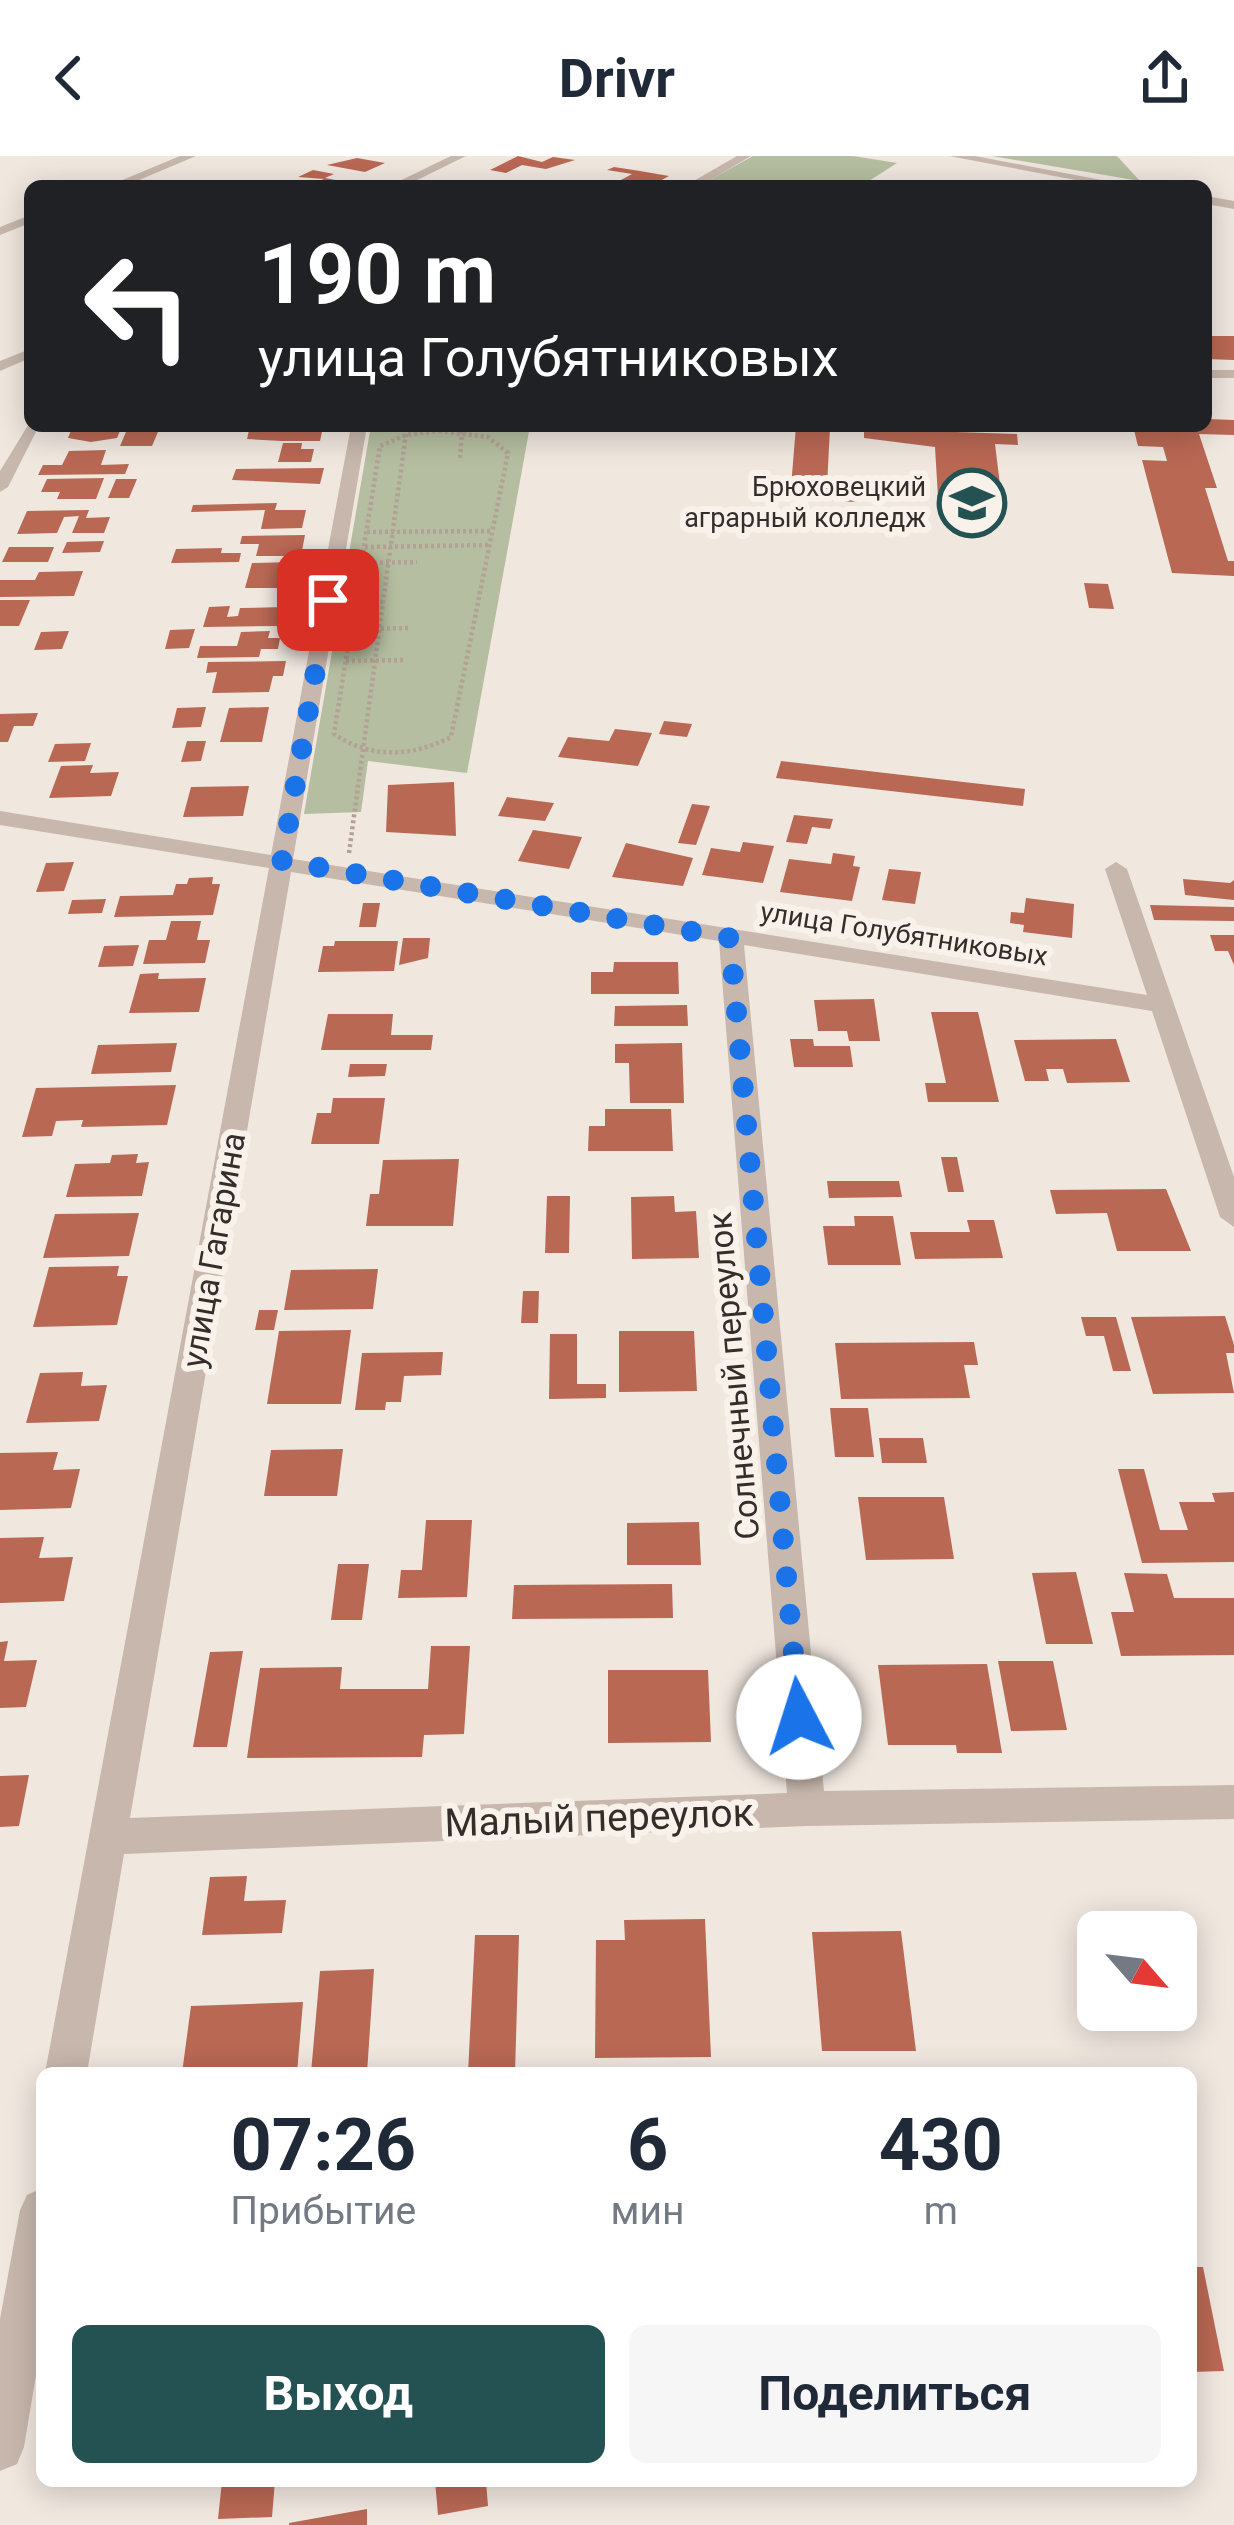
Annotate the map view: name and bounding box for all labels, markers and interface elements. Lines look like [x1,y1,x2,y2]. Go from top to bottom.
icon: back [36,45,102,111]
icon: share [1132,45,1198,111]
text: Drivr [559,47,675,110]
text: 190 m [258,225,496,324]
icon: left [60,228,216,384]
text: улица Голубятниковых [258,326,839,389]
school or university icon: Брюховецкий аграрный колледж [937,468,1007,538]
place label: Брюховецкий аграрный колледж [684,471,926,534]
pin [277,549,379,651]
icon: arrive [295,567,361,633]
street label: улица Голубятниковых [758,895,1050,973]
street label: улица Гагарина [174,1129,253,1371]
street label: Солнечный переулок [700,1210,767,1541]
position arrow [736,1654,862,1780]
street label: Малый переулок [444,1790,754,1846]
north arrow [1077,1911,1197,2031]
map controls [1077,1911,1197,2031]
text: 07:26 [231,2103,416,2188]
text: 6 [627,2103,668,2188]
text: 430 [879,2103,1003,2188]
text: Прибытие [230,2188,416,2234]
text: мин [611,2188,685,2234]
text: m [924,2188,958,2234]
button: Выход [72,2325,605,2463]
button: Поделиться [629,2325,1161,2463]

